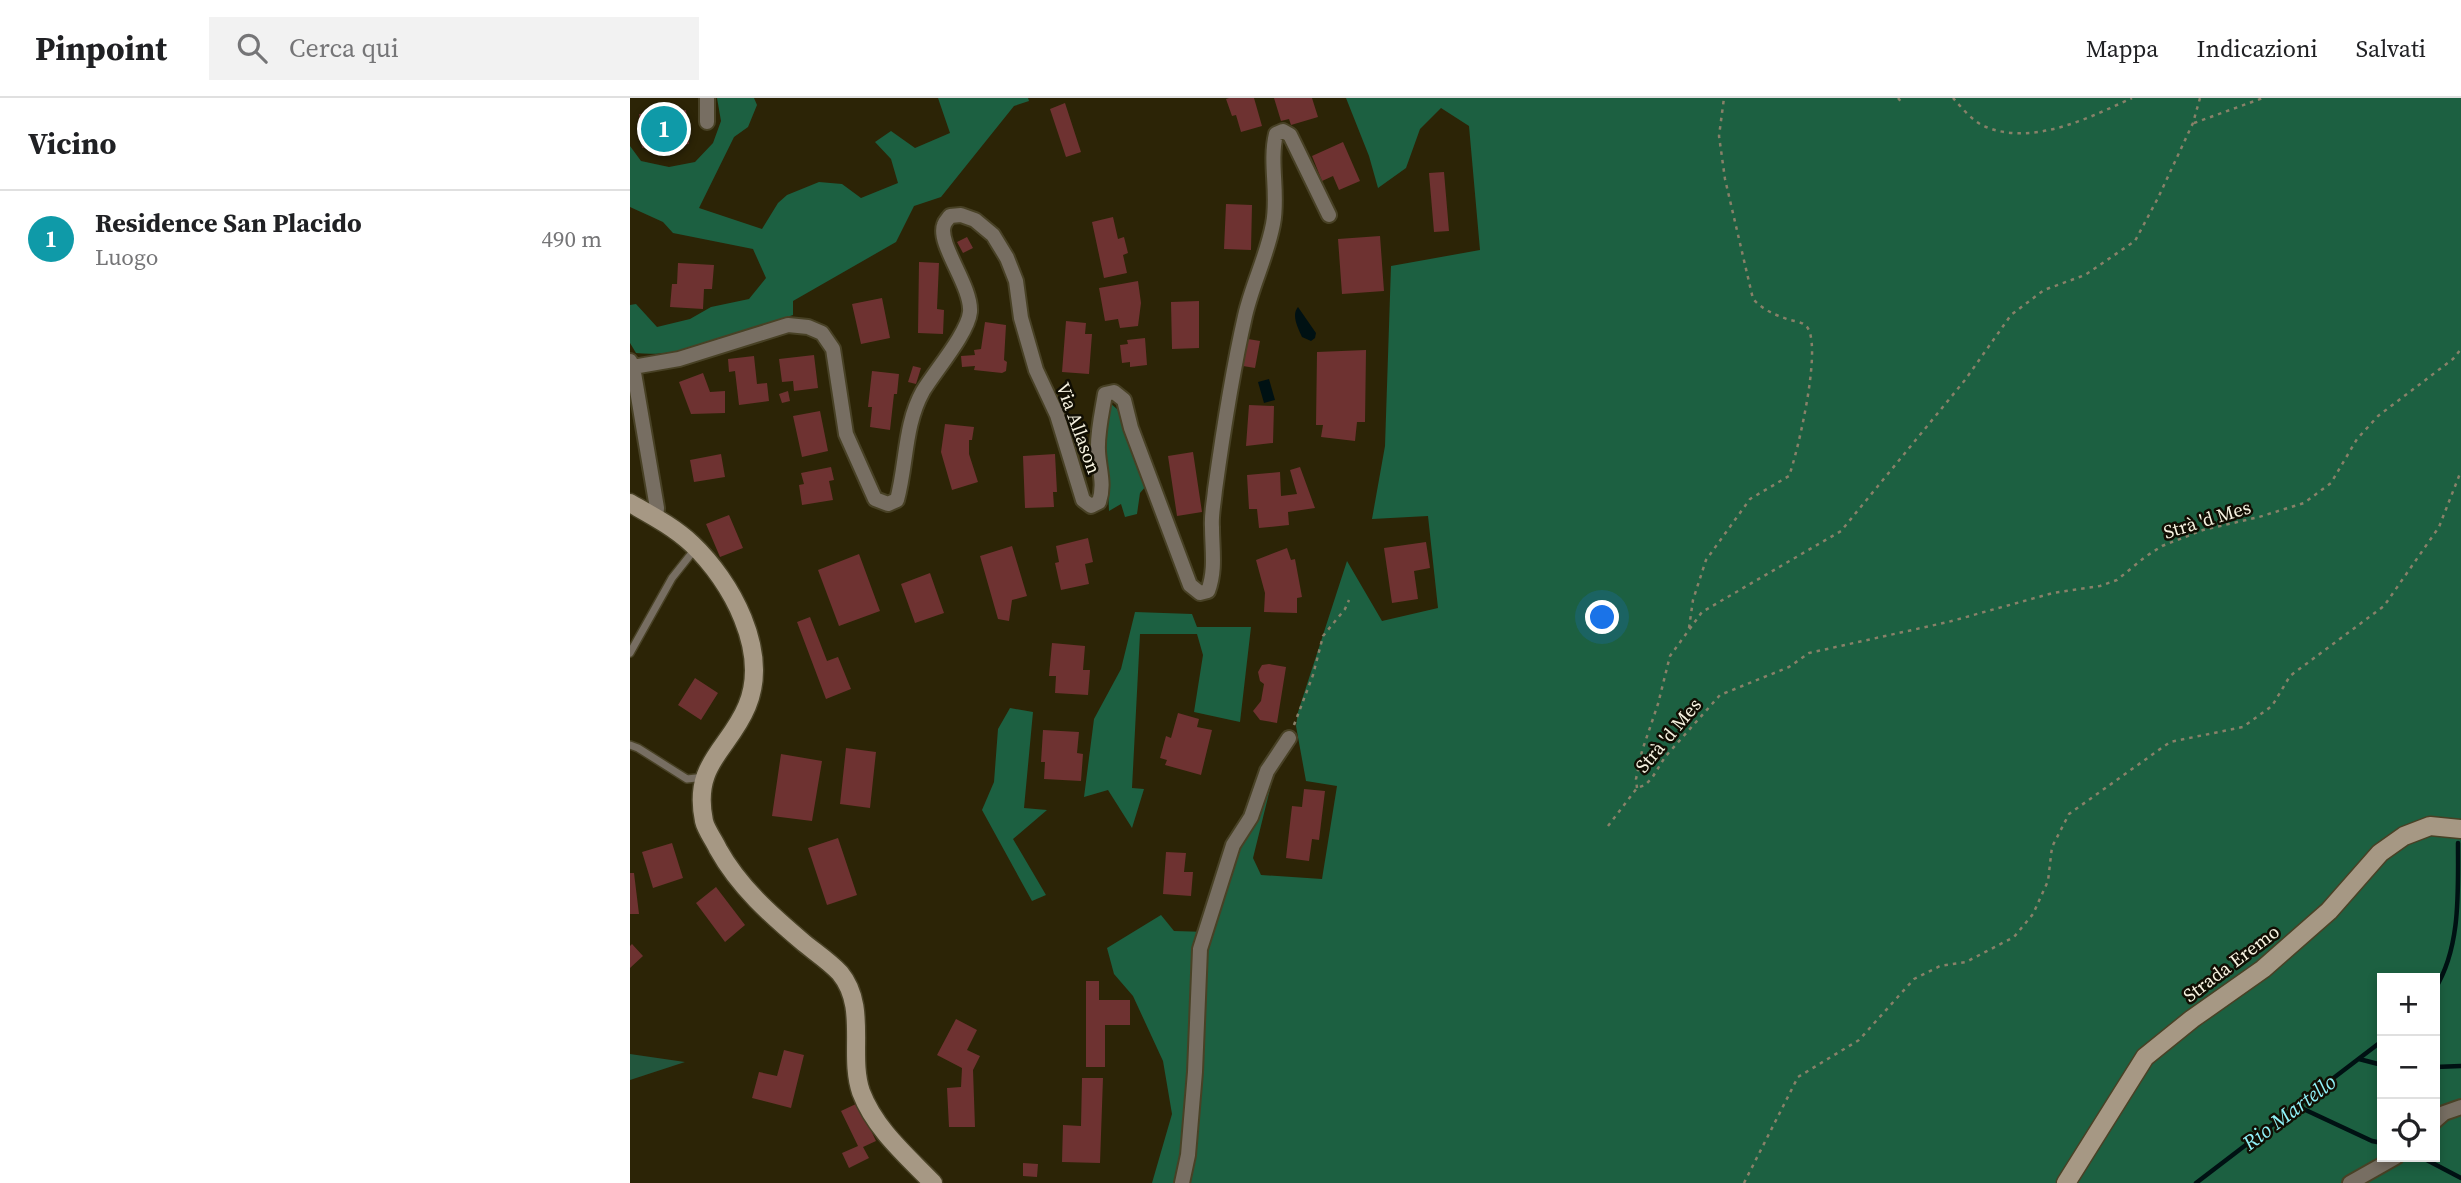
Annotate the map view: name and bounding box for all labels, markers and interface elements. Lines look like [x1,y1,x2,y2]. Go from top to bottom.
search box [209,17,699,80]
text: Pinpoint [35,26,167,71]
icon: search [233,29,271,67]
text: Cerca qui [289,30,399,66]
text: Mappa [2086,32,2159,65]
text: Indicazioni [2197,32,2318,65]
text: Salvati [2356,32,2426,65]
pin: 1 [641,103,687,155]
text: Vicino [28,123,117,164]
text: Residence San Placido [95,205,362,241]
text: 1 [45,223,57,255]
text: 490 m [541,223,602,255]
text: Luogo [95,241,158,273]
street label: Via Allason [1050,379,1108,477]
street label: Strà 'd Mes [2160,493,2254,545]
your location [1585,600,1619,634]
street label: Strà 'd Mes [1629,692,1707,778]
street label: Strada Eremo [2177,918,2285,1008]
map controls [2377,973,2440,1162]
button: + [2377,973,2440,1036]
button: − [2377,1036,2440,1099]
water label: Rio Martello [2235,1067,2342,1157]
button: locate [2377,1099,2440,1162]

